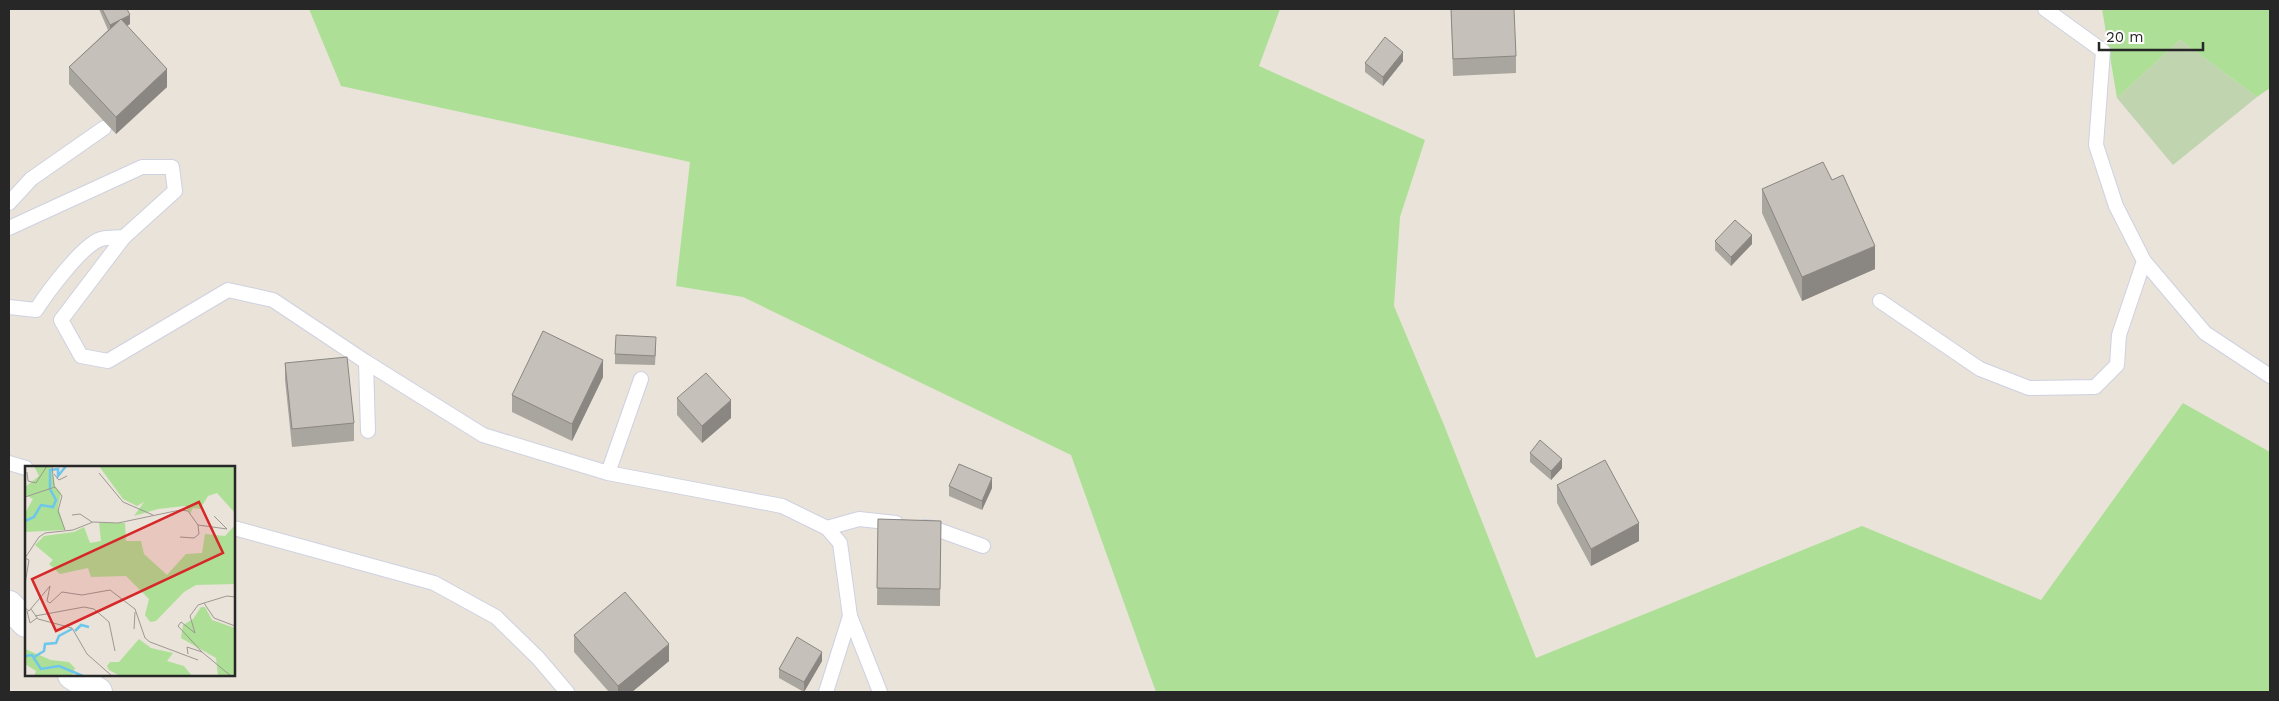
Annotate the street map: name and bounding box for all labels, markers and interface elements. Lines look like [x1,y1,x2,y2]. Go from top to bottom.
scale bar [2099,20,2203,52]
text: 20 m [2106,28,2144,46]
inset map [25,466,235,676]

